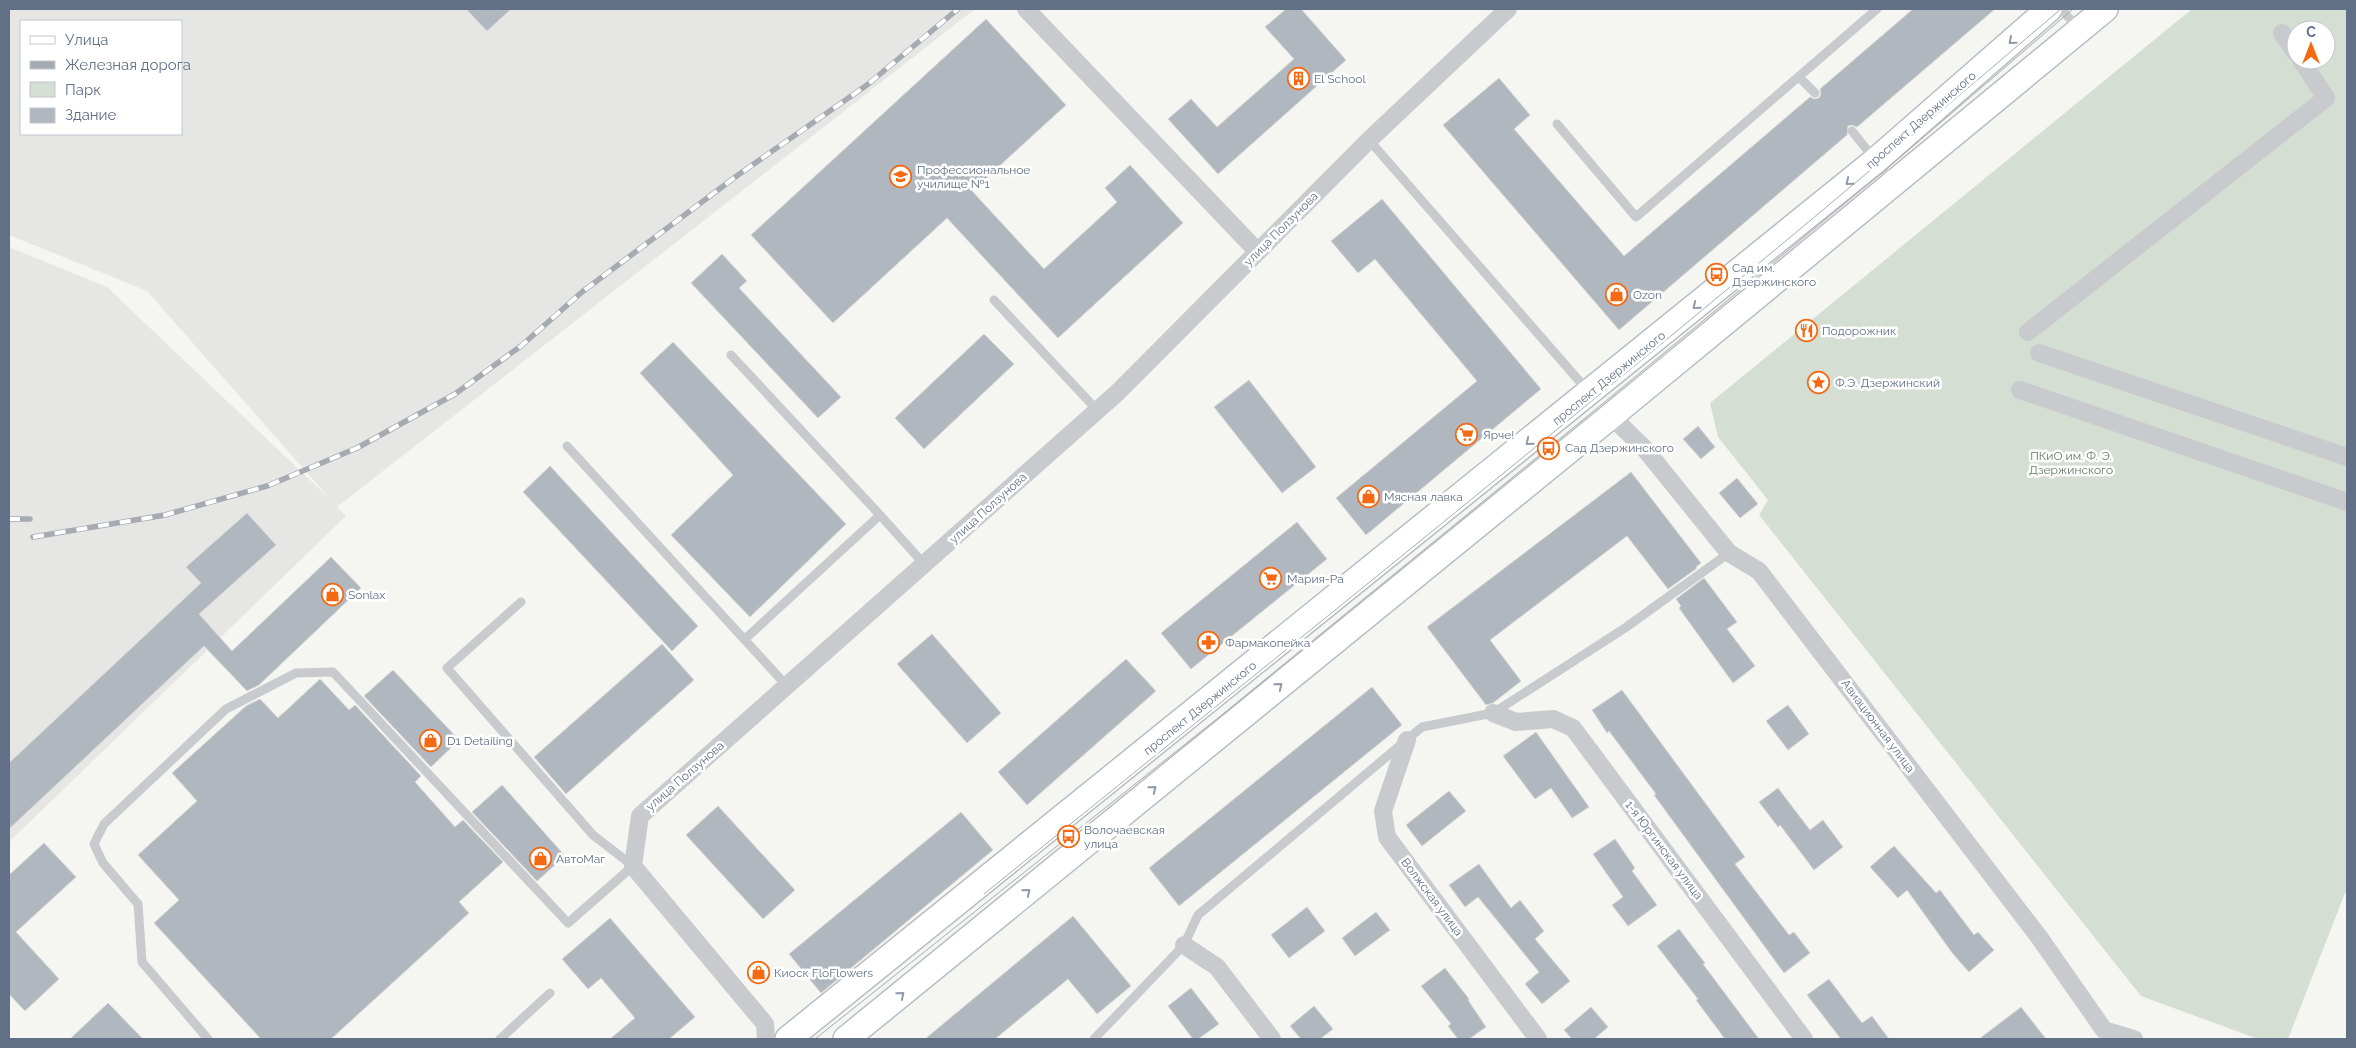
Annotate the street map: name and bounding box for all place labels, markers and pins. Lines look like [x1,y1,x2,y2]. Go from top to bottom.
building icon: El School [1286,67,1310,91]
place label: El School [1314,72,1366,86]
place label: Профессиональное училище №1 [917,163,1030,191]
school or university icon: Профессиональное училище №1 [889,165,913,189]
place label: Сад им. Дзержинского [1732,261,1816,289]
bus stop icon: Сад им. Дзержинского [1704,263,1728,287]
shop icon: Ozon [1605,283,1629,307]
place label: Ozon [1633,288,1662,302]
restaurant icon: Подорожник [1794,319,1818,343]
place label: Подорожник [1822,324,1896,338]
place icon: Ф.Э. Дзержинский [1807,371,1831,395]
place label: Ф.Э. Дзержинский [1835,376,1940,390]
supermarket icon: Ярче! [1455,423,1479,447]
place label: Ярче! [1483,428,1514,442]
bus stop icon: Сад Дзержинского [1537,436,1561,460]
place label: Сад Дзержинского [1565,441,1674,455]
shop icon: Мясная лавка [1356,485,1380,509]
place label: Мясная лавка [1384,490,1463,504]
supermarket icon: Мария-Ра [1259,567,1283,591]
place label: Мария-Ра [1287,572,1344,586]
shop icon: Sonlax [320,583,344,607]
place label: Sonlax [348,588,385,602]
pharmacy icon: Фармакопейка [1197,631,1221,655]
place label: Фармакопейка [1225,636,1310,650]
shop icon: D1 Detailing [419,729,443,753]
place label: D1 Detailing [447,734,513,748]
place label: Волочаевская улица [1084,823,1165,851]
bus stop icon: Волочаевская улица [1056,825,1080,849]
shop icon: АвтоМаг [528,847,552,871]
place label: АвтоМаг [556,852,605,866]
shop icon: Киоск FloFlowers [746,961,770,985]
place label: Киоск FloFlowers [774,966,873,980]

